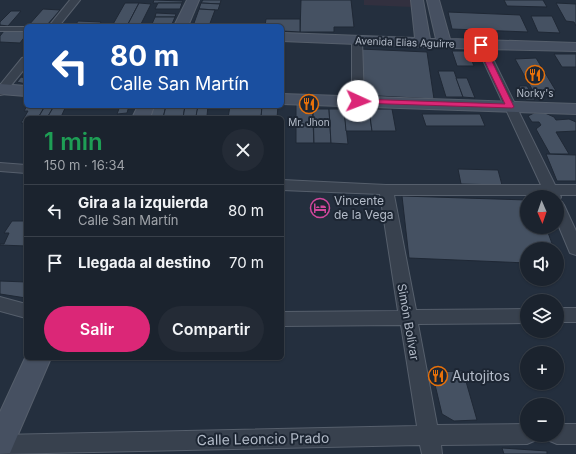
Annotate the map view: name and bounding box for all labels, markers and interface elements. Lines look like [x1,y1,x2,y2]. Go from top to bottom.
pin [464,28,498,62]
street label: Avenida Elias Aguirre [355,34,455,50]
icon: arrive [470,34,492,56]
text: 80 m [110,39,179,73]
icon: left [44,40,96,92]
restaurant icon: Norky's [524,64,546,86]
text: Calle San Martín [110,73,249,94]
position arrow [337,80,379,122]
place label: Norky's [517,87,553,99]
restaurant icon: Mr. Jhon [298,93,320,115]
place label: Mr. Jhon [288,116,330,128]
text: 1 min [44,127,103,156]
button: close [222,129,264,171]
text: 150 m · 16:34 [44,157,125,173]
north arrow [520,190,564,234]
map controls [520,190,564,442]
text: Gira a la izquierda [78,193,208,212]
place label: Vincente de la Vega [334,193,394,222]
hotel icon: Vincente de la Vega [309,197,331,219]
icon: left [44,200,66,222]
text: 80 m [228,201,264,220]
text: Calle San Martín [78,212,179,228]
button: sound [520,242,564,286]
icon: arrive [44,252,66,274]
text: Llegada al destino [78,253,211,272]
text: 70 m [229,253,264,272]
street label: Simón Bolívar [394,282,423,362]
button: layers [520,294,564,338]
button: Salir [44,306,150,352]
button: Compartir [158,306,264,352]
button: + [520,346,564,390]
restaurant icon: Autojitos [427,365,449,387]
place label: Autojitos [452,367,510,384]
button: − [520,398,564,442]
street label: Calle Leoncio Prado [197,429,329,448]

